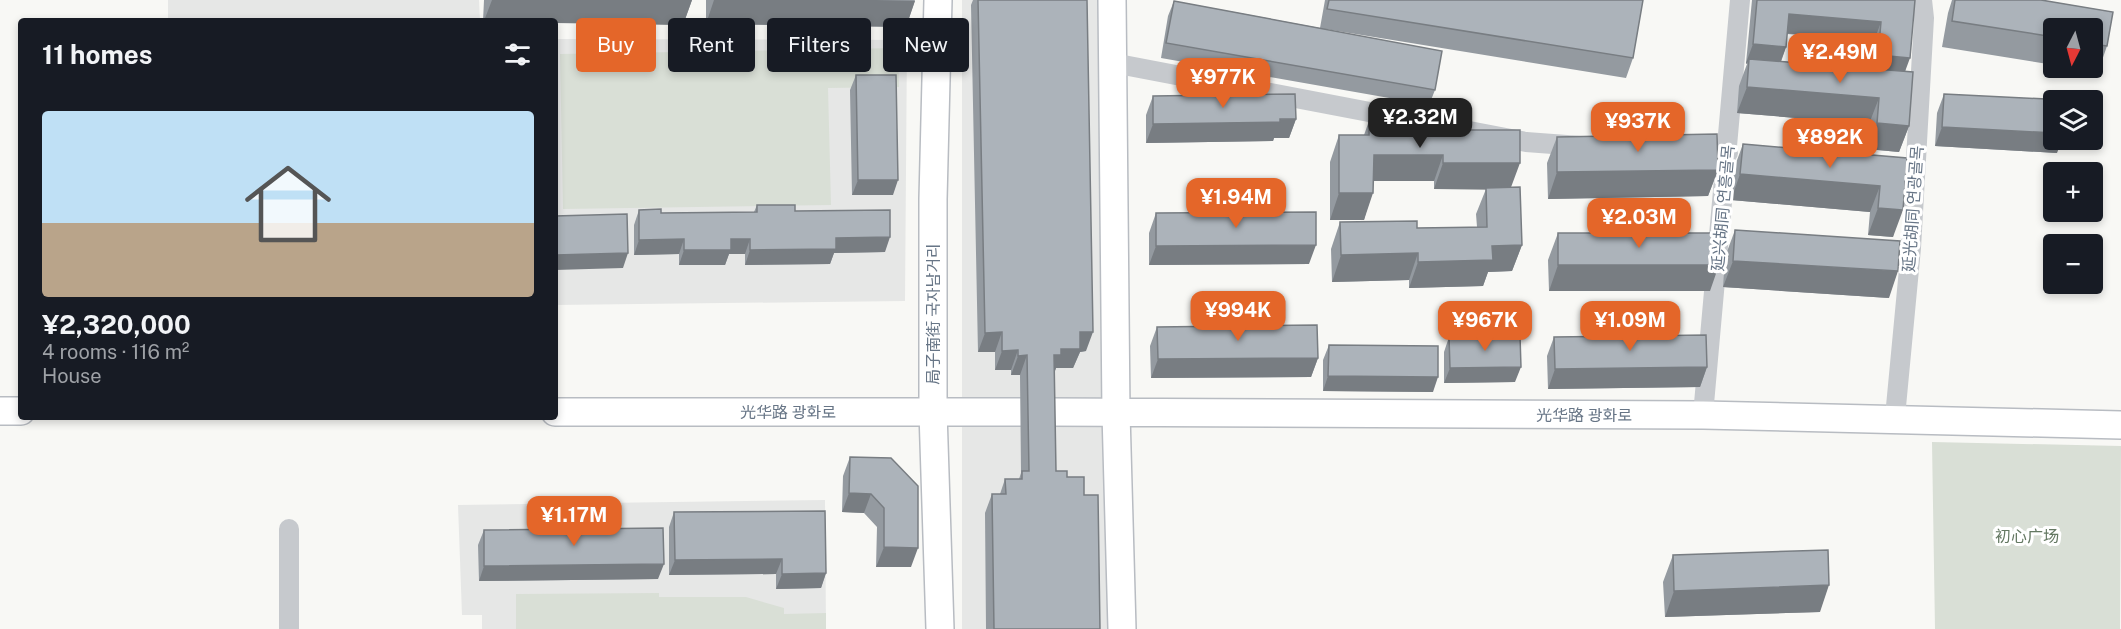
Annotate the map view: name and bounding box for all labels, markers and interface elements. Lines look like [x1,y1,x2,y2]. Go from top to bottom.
chip: Buy [576,18,656,72]
chip: Rent [668,18,755,72]
chip: Filters [767,18,871,72]
chip: New [883,18,969,72]
north arrow [2043,18,2103,78]
map controls [2043,18,2103,294]
pin: ¥2.49M [1791,33,1889,84]
icon: filters [501,38,534,71]
text: 11 homes [42,39,152,70]
text: ¥2.49M [1802,40,1878,64]
pin: ¥977K [1181,58,1265,109]
text: ¥977K [1190,65,1256,89]
button: layers [2043,90,2103,150]
pin: ¥2.32M [1371,98,1469,149]
pin: ¥937K [1596,102,1680,153]
text: ¥2.32M [1382,105,1458,129]
text: ¥937K [1605,109,1671,133]
pin: ¥892K [1788,118,1872,169]
text: ¥892K [1797,125,1863,149]
street label: 延兴胡同 연흥골목 [1708,144,1738,272]
street label: 延光胡同 연광골목 [1899,145,1927,273]
icon: home [234,150,342,258]
button: + [2043,162,2103,222]
pin: ¥1.94M [1187,178,1285,229]
text: ¥1.94M [1200,185,1272,209]
pin: ¥2.03M [1590,198,1688,249]
text: ¥2.03M [1601,205,1677,229]
button: − [2043,234,2103,294]
street label: 局子南街 국자남거리 [924,243,943,385]
pin: ¥994K [1196,291,1280,342]
text: ¥994K [1205,298,1271,322]
pin: ¥967K [1443,301,1527,352]
pin: ¥1.09M [1581,301,1679,352]
text: ¥967K [1452,308,1518,332]
text: ¥1.09M [1594,308,1666,332]
text: ¥2,320,000 [42,309,191,340]
text: 4 rooms · 116 m² [42,340,189,364]
text: House [42,364,102,388]
street label: 光华路 광화로 [740,403,836,422]
street label: 光华路 광화로 [1536,406,1632,425]
pin: ¥1.17M [525,496,623,547]
text: ¥1.17M [541,503,607,527]
park label: 初心广场 [1995,527,2059,546]

